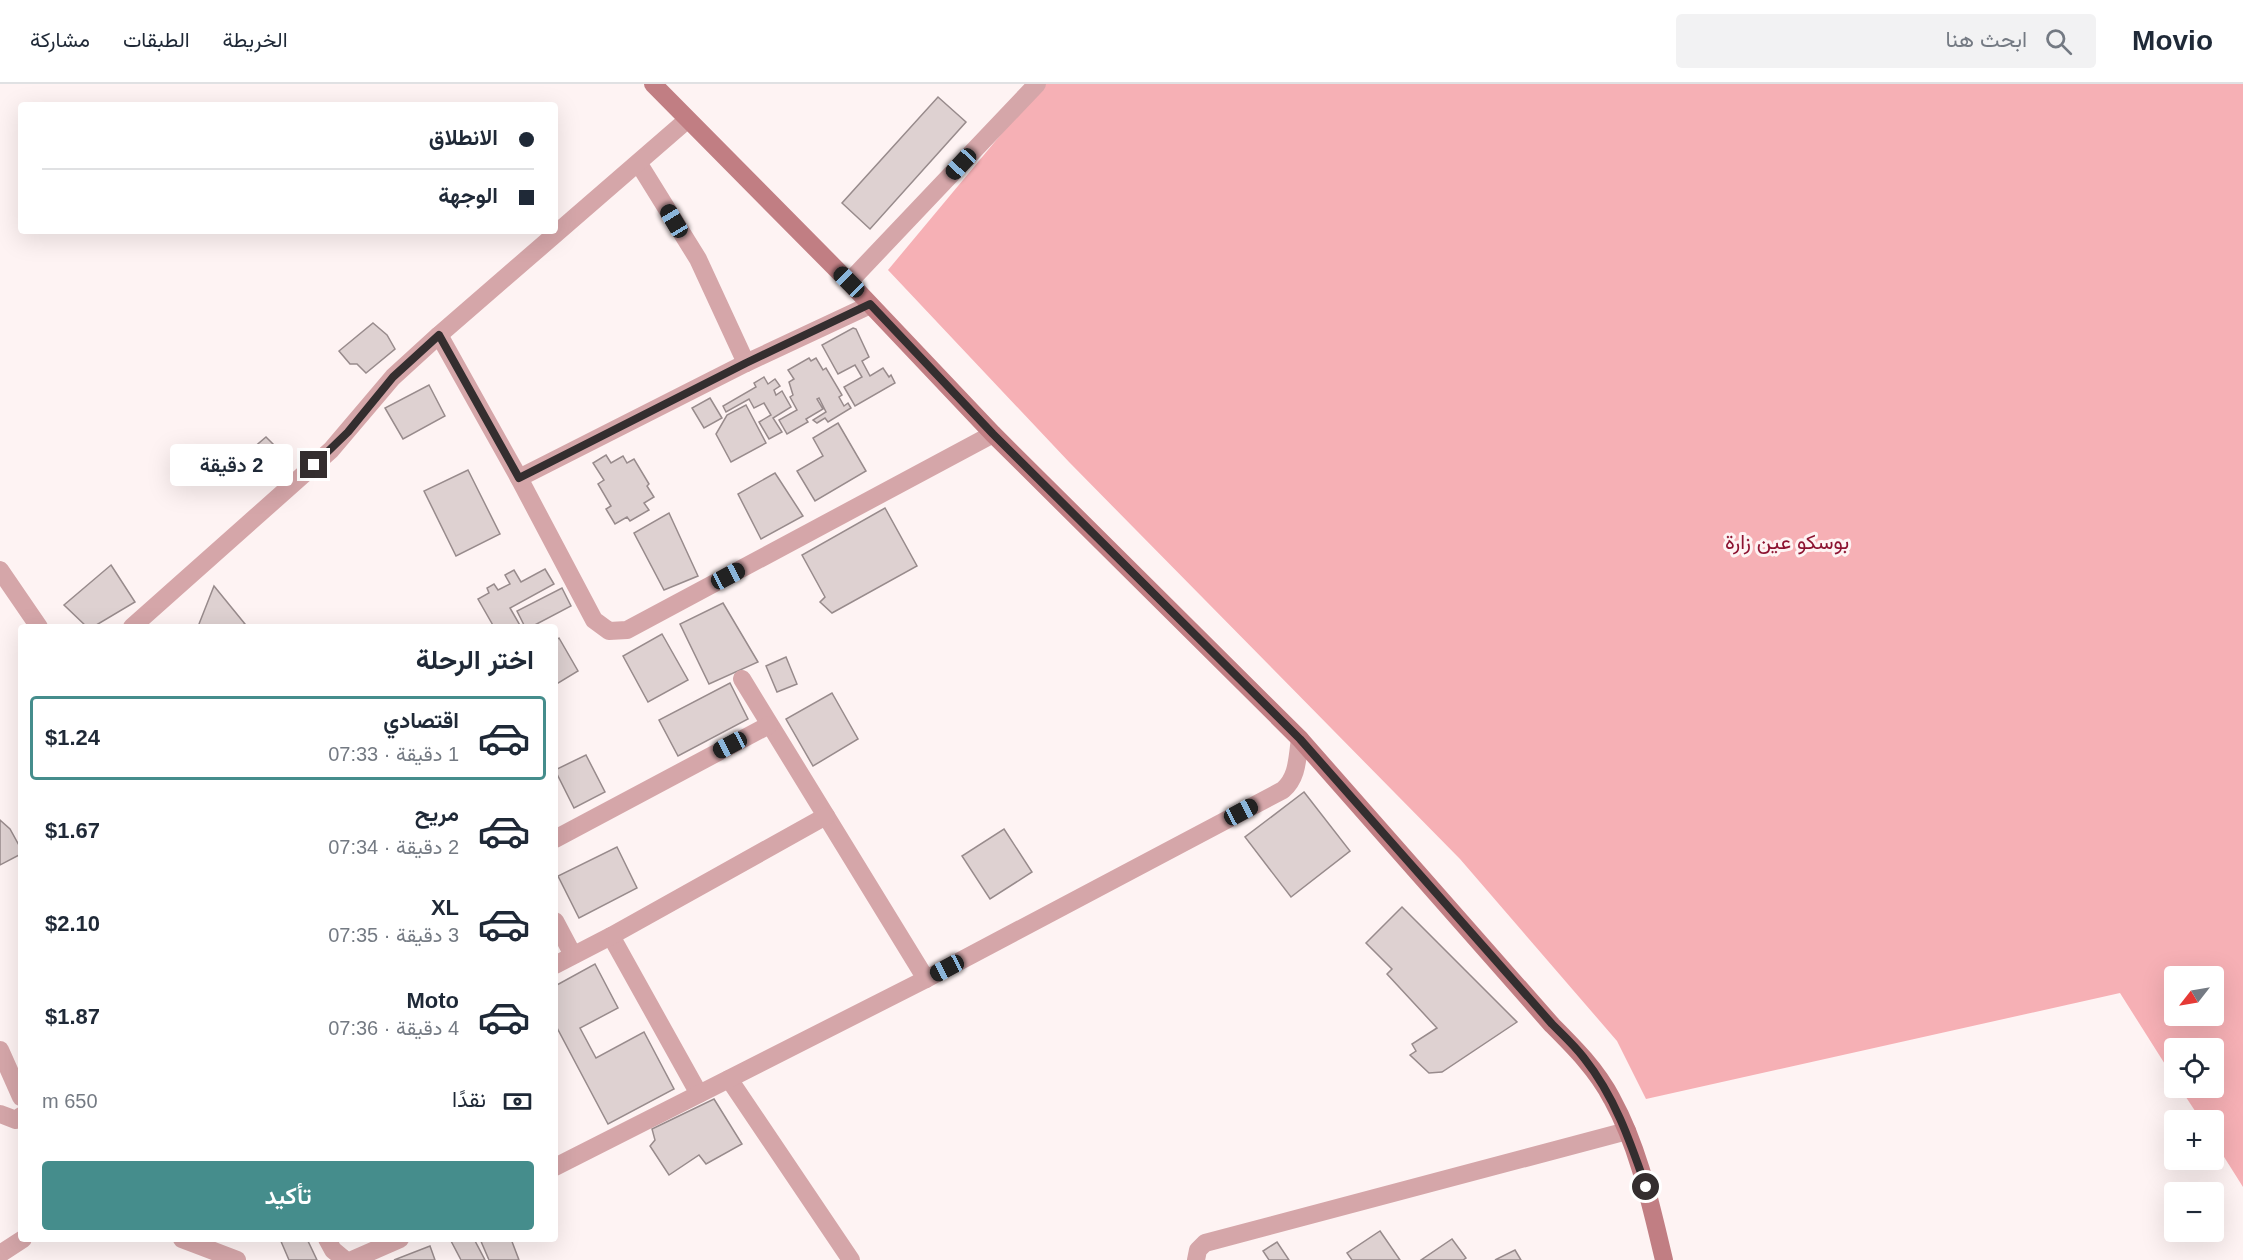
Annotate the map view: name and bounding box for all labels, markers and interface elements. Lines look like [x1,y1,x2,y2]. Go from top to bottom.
search box [1676,14,2096,68]
icon: search [2042,25,2075,58]
text: Movio [2132,25,2213,56]
text: ابحث هنا [1946,27,2027,52]
text: مشاركة [30,28,90,51]
text: الطبقات [123,28,190,51]
text: الخريطة [223,28,288,51]
text: الانطلاق [429,125,498,150]
car [942,145,980,183]
text: الوجهة [438,183,498,208]
car [657,201,691,241]
car [830,263,868,301]
callout: 2 دقيقة [170,444,293,486]
route end [300,451,327,478]
text: 2 دقيقة [200,454,263,476]
park label: بوسكو عين زارة [1725,530,1849,555]
car [708,560,748,592]
text: اختر الرحلة [416,645,534,675]
text: اقتصادي [383,708,459,733]
icon: car [477,711,531,765]
text: $1.24 [45,725,100,750]
car [710,729,750,761]
text: 1 دقيقة · 07:33 [328,743,459,765]
car [1221,796,1261,828]
text: مريح [415,801,459,826]
icon: car [477,804,531,858]
text: $1.67 [45,818,100,843]
text: 2 دقيقة · 07:34 [328,836,459,858]
text: XL [431,895,459,920]
icon: car [477,897,531,951]
text: $2.10 [45,911,100,936]
text: 3 دقيقة · 07:35 [328,924,459,946]
car [927,952,967,984]
north arrow [2164,966,2224,1026]
map controls [2164,966,2224,1242]
text: Moto [406,988,459,1013]
icon: car [477,990,531,1044]
text: $1.87 [45,1004,100,1029]
text: 4 دقيقة · 07:36 [328,1017,459,1039]
button: locate [2164,1038,2224,1098]
icon: cash [501,1085,534,1118]
text: نقدًا [452,1087,486,1112]
text: 650 m [42,1090,98,1112]
button: + [2164,1110,2224,1170]
button: تأكيد [42,1161,534,1230]
route start [1632,1173,1659,1200]
button: − [2164,1182,2224,1242]

